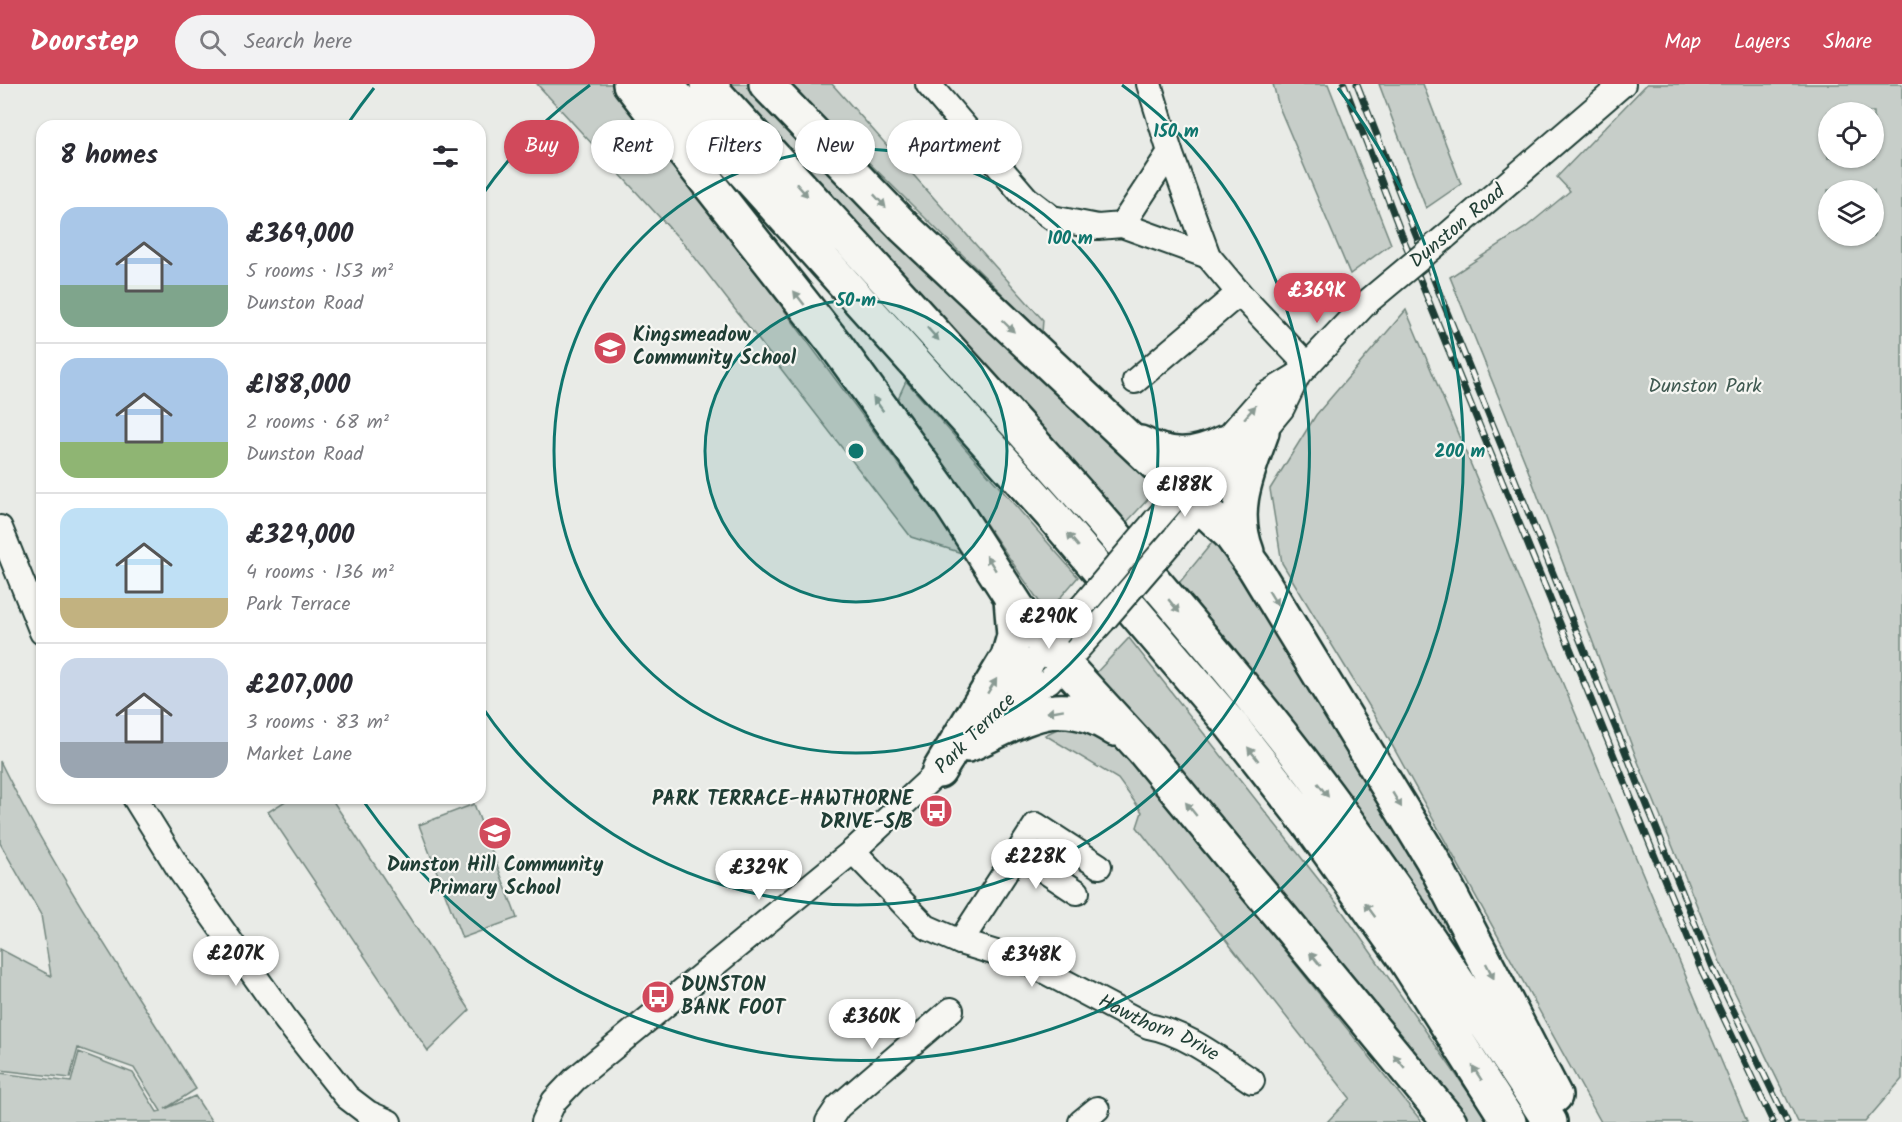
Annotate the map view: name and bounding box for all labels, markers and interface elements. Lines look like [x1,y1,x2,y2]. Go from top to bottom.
search box [175,15,595,69]
text: Doorstep [30,20,139,65]
text: Search here [244,25,352,60]
icon: search [196,26,229,59]
text: Map [1664,26,1701,59]
text: Layers [1734,26,1790,59]
text: Share [1823,26,1872,59]
map controls [1818,102,1884,246]
button: locate [1818,102,1884,168]
text: 150 m [1153,118,1199,147]
chip: Buy [504,120,579,174]
chip: Rent [591,120,674,174]
chip: Filters [686,120,783,174]
chip: New [795,120,875,174]
chip: Apartment [887,120,1022,174]
text: 8 homes [60,135,158,177]
icon: filters [429,140,462,173]
street label: Dunston Road [1403,176,1514,277]
button: layers [1818,180,1884,246]
one-way arrow [795,182,809,197]
one-way arrow [873,193,886,208]
text: £369,000 [246,214,353,256]
text: 100 m [1047,225,1093,254]
icon: home [108,231,180,303]
text: 5 rooms · 153 m² [246,256,393,288]
pin: £369K [1275,273,1359,324]
text: £369K [1288,276,1346,308]
text: 50 m [835,287,876,316]
text: Dunston Road [246,288,363,320]
one-way arrow [792,290,805,306]
one-way arrow [1000,319,1015,333]
place label: Kingsmeadow Community School [633,320,797,375]
one-way arrow [926,326,939,341]
school or university icon: Kingsmeadow Community School [592,330,628,366]
text: £188,000 [246,365,350,407]
park label: Dunston Park [1648,371,1762,403]
icon: home [108,382,180,454]
one-way arrow [872,396,884,412]
one-way arrow [1243,405,1256,420]
text: 2 rooms · 68 m² [246,407,389,439]
text: 200 m [1435,438,1486,467]
text: Dunston Road [246,439,363,471]
centre of rings [846,441,866,461]
pin: £188K [1143,467,1227,518]
text: £188K [1157,470,1213,502]
text: £329,000 [246,515,354,557]
icon: home [108,532,180,604]
one-way arrow [1067,532,1080,548]
one-way arrow [985,555,996,571]
text: 4 rooms · 136 m² [246,557,394,589]
text: Park Terrace [246,589,350,621]
one-way arrow [1268,590,1279,606]
one-way arrow [1167,598,1180,614]
pin: £290K [1007,599,1091,650]
text: £290K [1020,602,1078,634]
text: £207,000 [246,665,353,707]
one-way arrow [986,678,997,694]
icon: home [108,682,180,754]
street label: Park Terrace [928,686,1024,782]
text: 3 rooms · 83 m² [246,707,389,739]
one-way arrow [1045,707,1064,716]
text: Market Lane [246,739,352,771]
one-way arrow [1247,746,1260,762]
one-way arrow [1317,782,1330,798]
place label: PARK TERRACE-HAWTHORNE DRIVE-S/B [652,784,914,839]
one-way arrow [1391,792,1402,808]
bus stop icon: PARK TERRACE-HAWTHORNE DRIVE-S/B [918,793,954,829]
one-way arrow [1185,801,1197,816]
school or university icon: Dunston Hill Community Primary School [477,815,513,851]
pin: £228K [994,839,1078,890]
text: £228K [1005,842,1067,874]
place label: Dunston Hill Community Primary School [387,850,604,905]
pin: £329K [717,850,801,901]
text: £329K [729,853,789,885]
one-way arrow [1364,902,1376,918]
pin: £207K [194,936,278,987]
pin: £348K [990,937,1074,988]
text: £207K [207,939,265,971]
text: £348K [1002,940,1062,972]
one-way arrow [1308,951,1321,967]
one-way arrow [1485,962,1495,980]
place label: DUNSTON BANK FOOT [681,970,787,1025]
bus stop icon: DUNSTON BANK FOOT [640,979,676,1015]
street label: Hawthorn Drive [1092,986,1226,1071]
pin: £360K [830,999,914,1050]
text: £360K [843,1002,901,1034]
one-way arrow [1393,1054,1406,1069]
one-way arrow [1472,1065,1483,1081]

